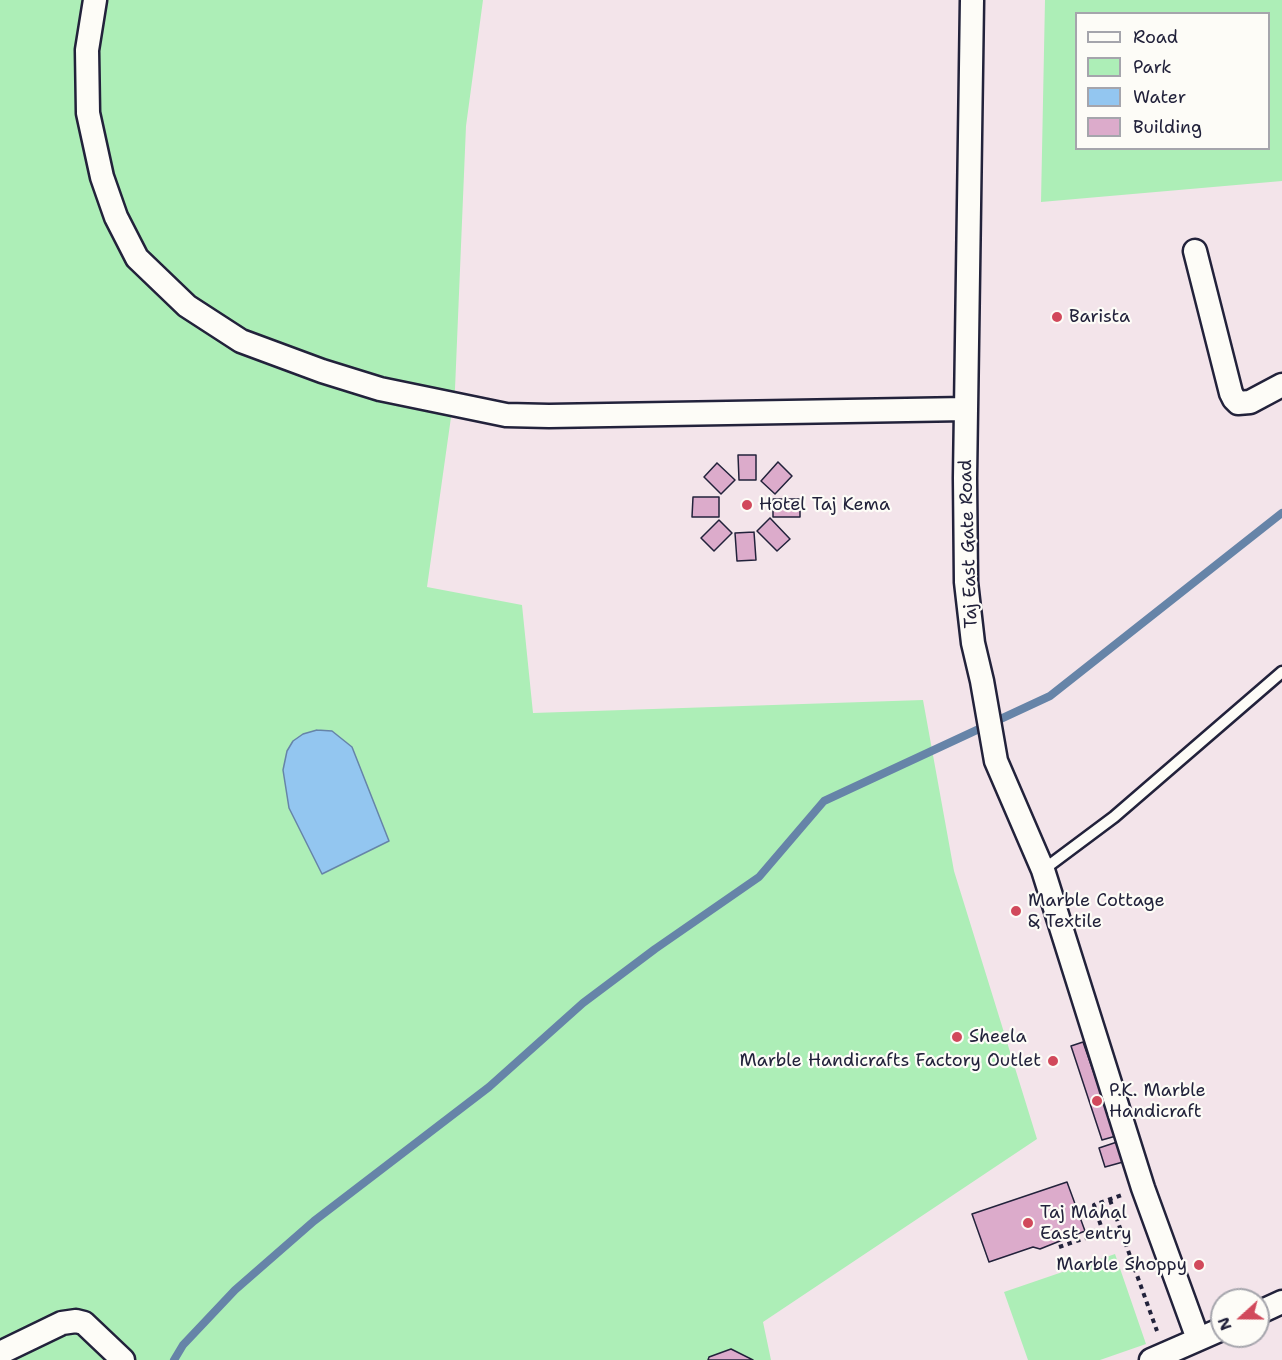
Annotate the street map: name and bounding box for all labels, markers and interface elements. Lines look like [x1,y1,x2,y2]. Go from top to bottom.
legend [1075,12,1270,150]
text: Road [1133,25,1178,49]
text: Park [1133,55,1172,79]
text: Water [1133,85,1186,109]
text: Building [1133,115,1202,139]
place label: Barista [1069,306,1130,328]
marker: Barista [1050,310,1064,324]
street label: Taj East Gate Road [955,459,983,629]
place label: Hotel Taj Kema [759,494,890,516]
marker: Hotel Taj Kema [740,498,754,512]
place label: Marble Cottage & Textile [1028,890,1165,932]
marker: Marble Cottage & Textile [1009,904,1023,918]
place label: Sheela [969,1026,1027,1048]
marker: Sheela [950,1030,964,1044]
place label: Marble Handicrafts Factory Outlet [740,1050,1041,1072]
marker: Marble Handicrafts Factory Outlet [1046,1054,1060,1068]
place label: P.K. Marble Handicraft [1109,1080,1206,1122]
marker: P.K. Marble Handicraft [1090,1094,1104,1108]
place label: Taj Mahal East entry [1040,1202,1132,1244]
marker: Taj Mahal East entry [1021,1216,1035,1230]
place label: Marble Shoppy [1056,1254,1187,1276]
marker: Marble Shoppy [1192,1258,1206,1272]
north arrow [1210,1288,1270,1348]
text: N [1213,1314,1237,1334]

